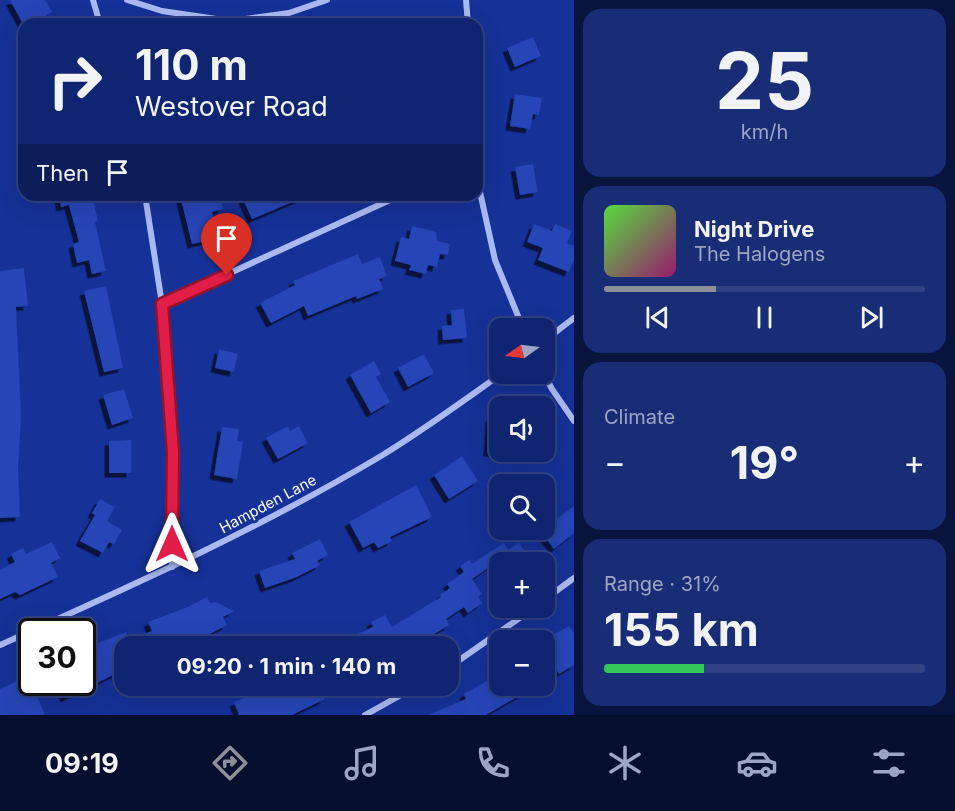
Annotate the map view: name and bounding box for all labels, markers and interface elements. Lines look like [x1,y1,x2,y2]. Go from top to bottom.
text: 25 [715,33,814,128]
text: 110 m [135,39,248,90]
icon: right [36,42,114,120]
text: Westover Road [135,90,328,123]
text: km/h [741,120,788,144]
icon: arrive [101,156,134,189]
text: Then [36,160,89,186]
pin [201,213,252,275]
text: Night Drive [694,216,814,242]
icon: arrive [210,222,243,255]
text: The Halogens [694,242,825,266]
icon: previous [641,301,674,334]
icon: pause [748,301,781,334]
icon: next [855,301,888,334]
north arrow [489,318,555,384]
map controls [489,318,555,696]
button: sound [489,396,555,462]
text: Climate [604,405,675,429]
text: 19° [730,435,799,490]
text: − [604,442,626,482]
text: + [903,442,925,482]
street label: Hampden Lane [216,470,320,537]
button: search [489,474,555,540]
position arrow [140,512,204,576]
button: + [489,552,555,618]
text: Range · 31% [604,572,721,596]
text: 155 km [604,602,759,657]
speed limit sign: 30 [18,618,96,696]
button: − [489,630,555,696]
text: 09:20 · 1 min · 140 m [177,653,396,679]
icon: directions [209,742,251,784]
icon: music [341,742,383,784]
icon: phone [472,742,514,784]
icon: climate [604,742,646,784]
icon: car [736,742,778,784]
icon: filters [868,742,910,784]
text: 09:19 [45,747,119,780]

